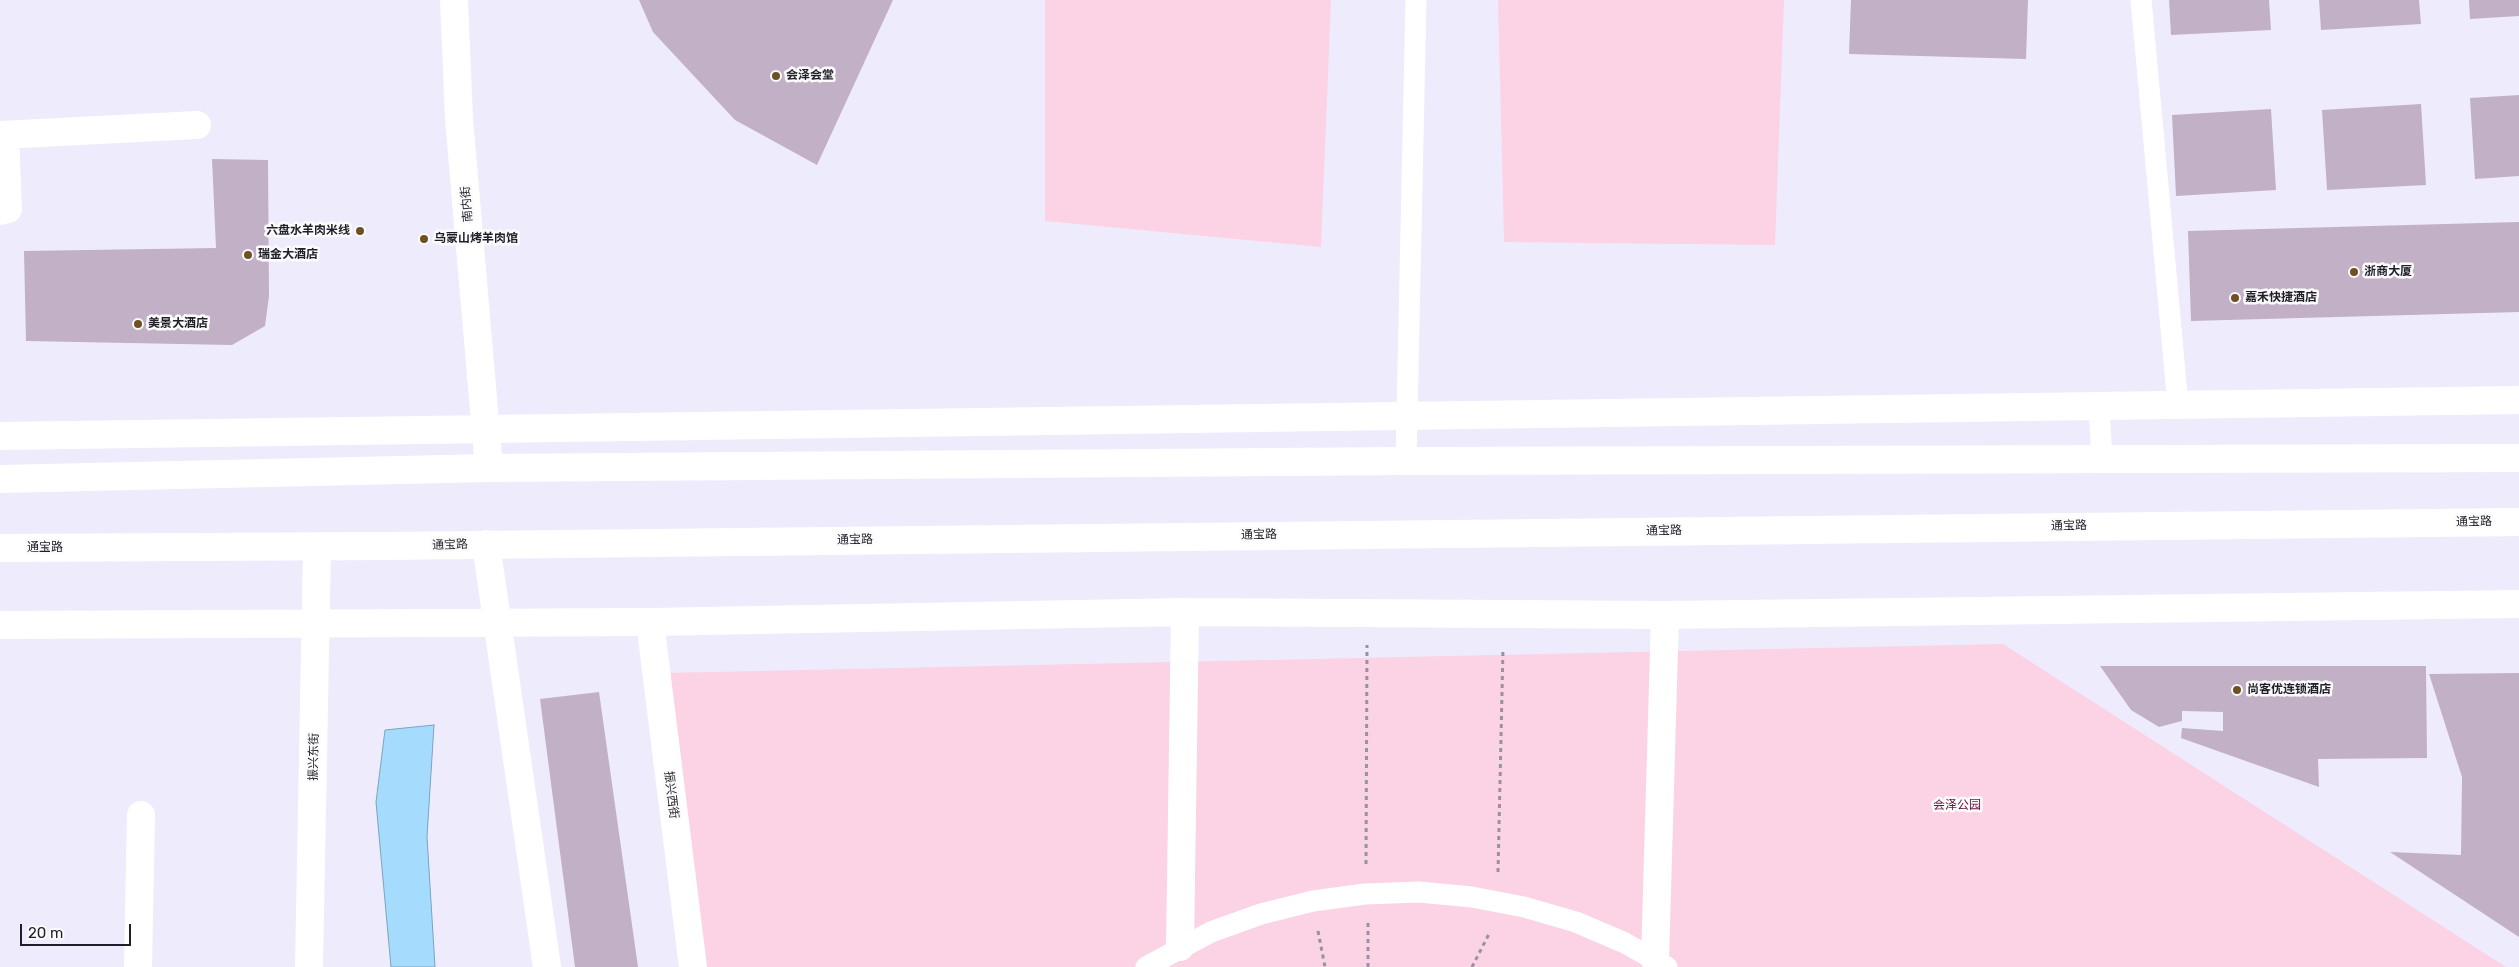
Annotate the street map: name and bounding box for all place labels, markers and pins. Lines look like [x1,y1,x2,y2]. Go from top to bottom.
place label: 会泽会堂 [786,69,834,83]
marker: 会泽会堂 [770,70,782,82]
place label: 六盘水羊肉米线 [266,224,350,238]
marker: 六盘水羊肉米线 [354,225,366,237]
place label: 乌蒙山烤羊肉馆 [434,232,518,246]
marker: 乌蒙山烤羊肉馆 [418,233,430,245]
place label: 瑞金大酒店 [258,248,318,262]
marker: 瑞金大酒店 [242,249,254,261]
place label: 浙商大厦 [2364,265,2412,279]
marker: 浙商大厦 [2348,266,2360,278]
place label: 嘉禾快捷酒店 [2245,291,2317,305]
marker: 嘉禾快捷酒店 [2229,292,2241,304]
place label: 美景大酒店 [148,317,208,331]
marker: 美景大酒店 [132,318,144,330]
place label: 尚客优连锁酒店 [2247,683,2331,697]
marker: 尚客优连锁酒店 [2231,684,2243,696]

